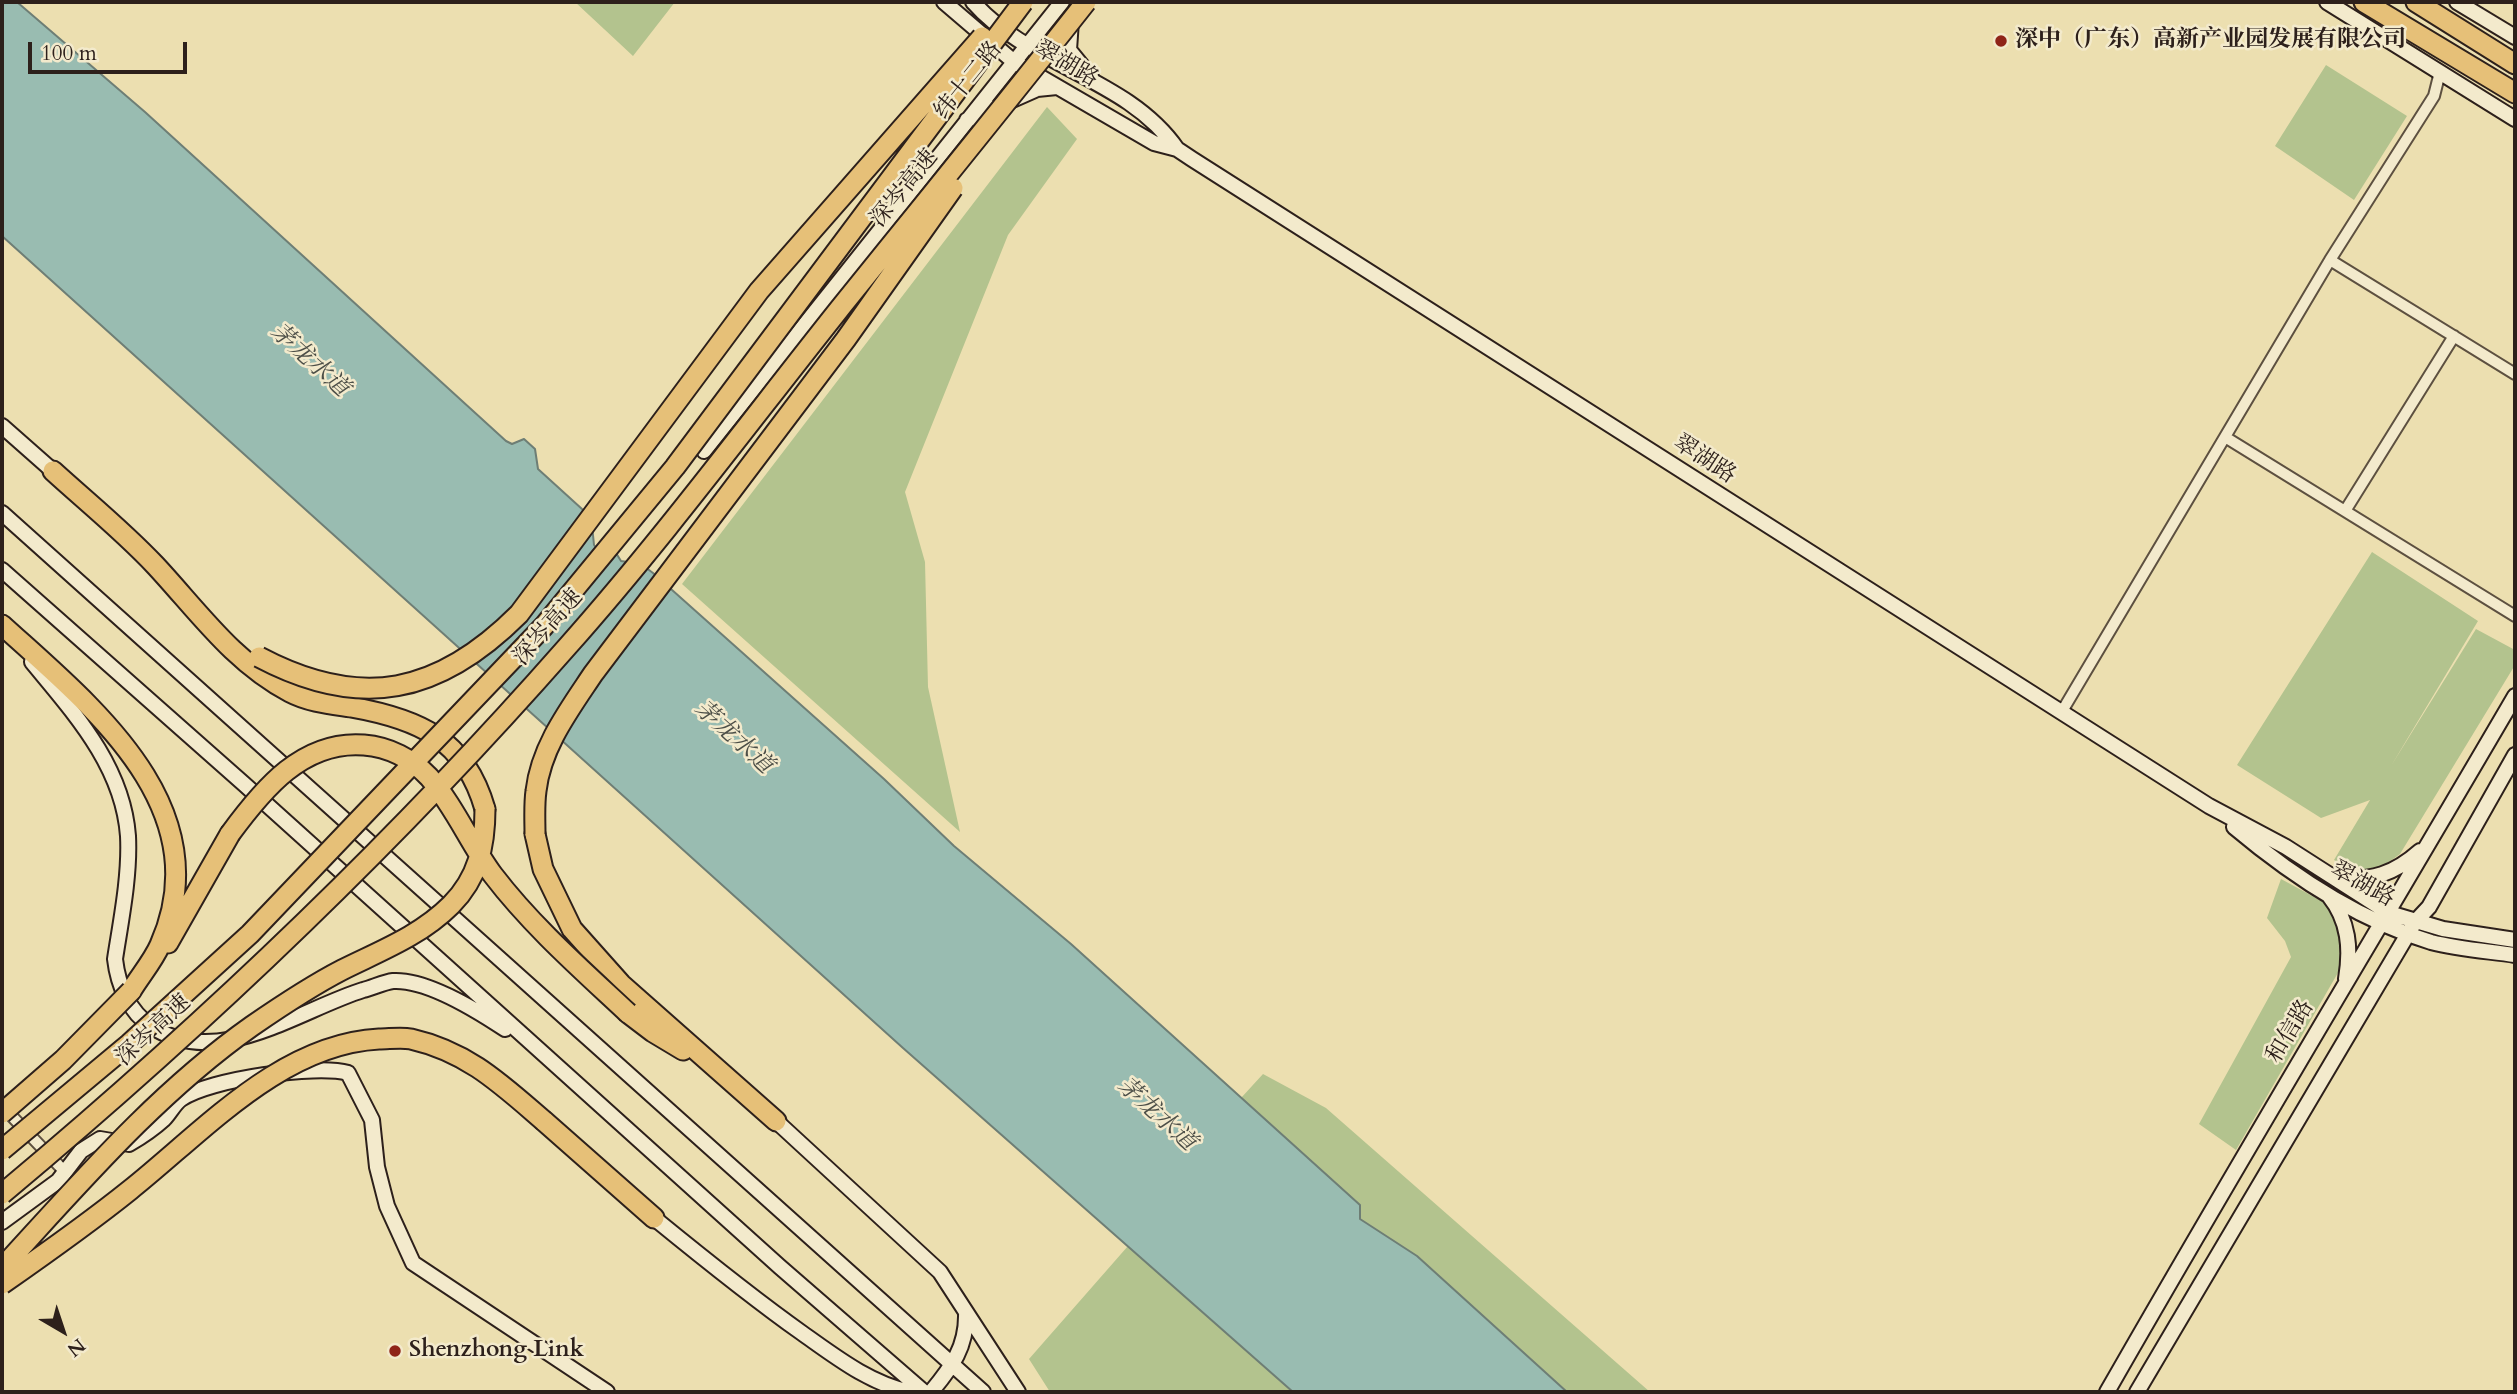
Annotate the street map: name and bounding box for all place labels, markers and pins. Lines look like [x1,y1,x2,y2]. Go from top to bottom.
place label: 深中（广东）高新产业园发展有限公司 [2015,27,2406,55]
marker: 深中（广东）高新产业园发展有限公司 [1993,33,2009,49]
place label: Shenzhong Link [409,1337,584,1365]
marker: Shenzhong Link [387,1343,403,1359]

